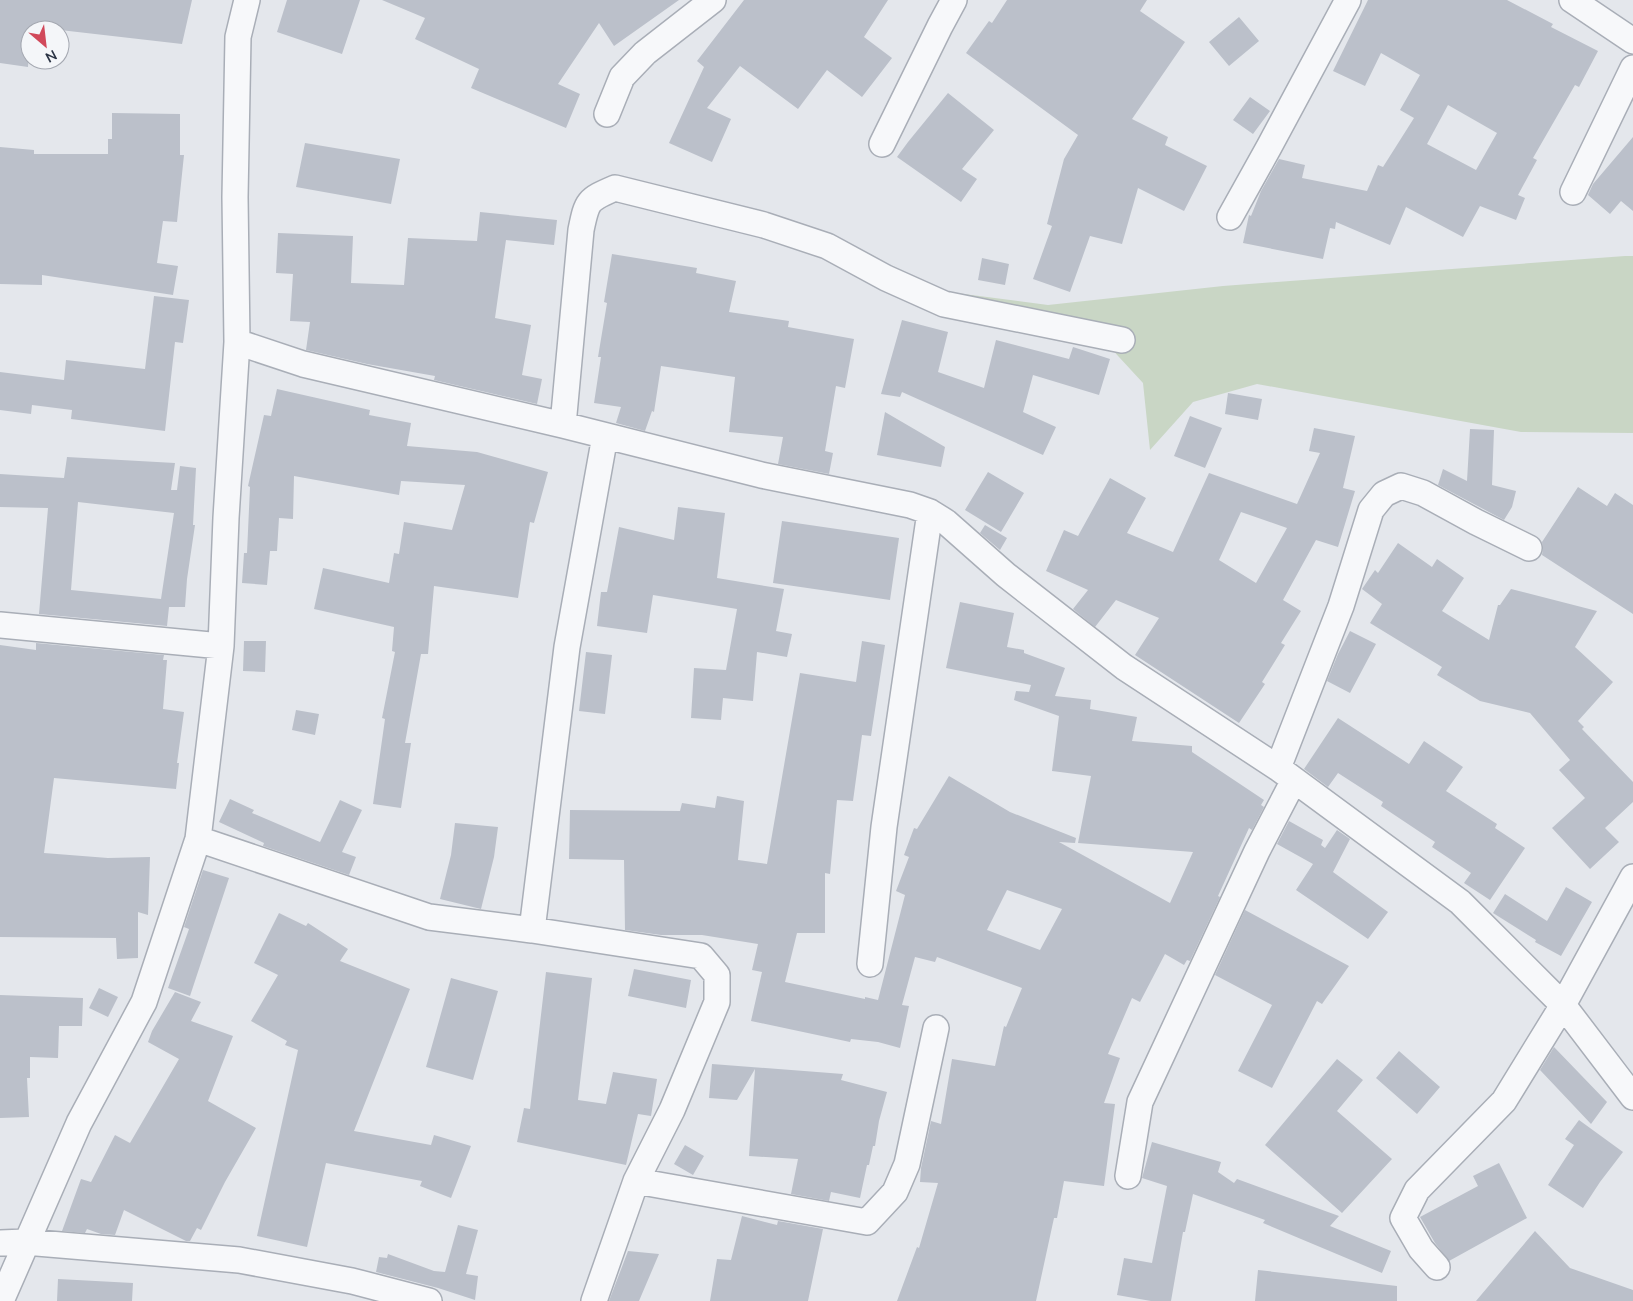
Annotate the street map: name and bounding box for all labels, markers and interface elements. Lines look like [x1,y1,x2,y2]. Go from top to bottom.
north arrow [20,20,70,70]
text: N [42,45,60,67]

